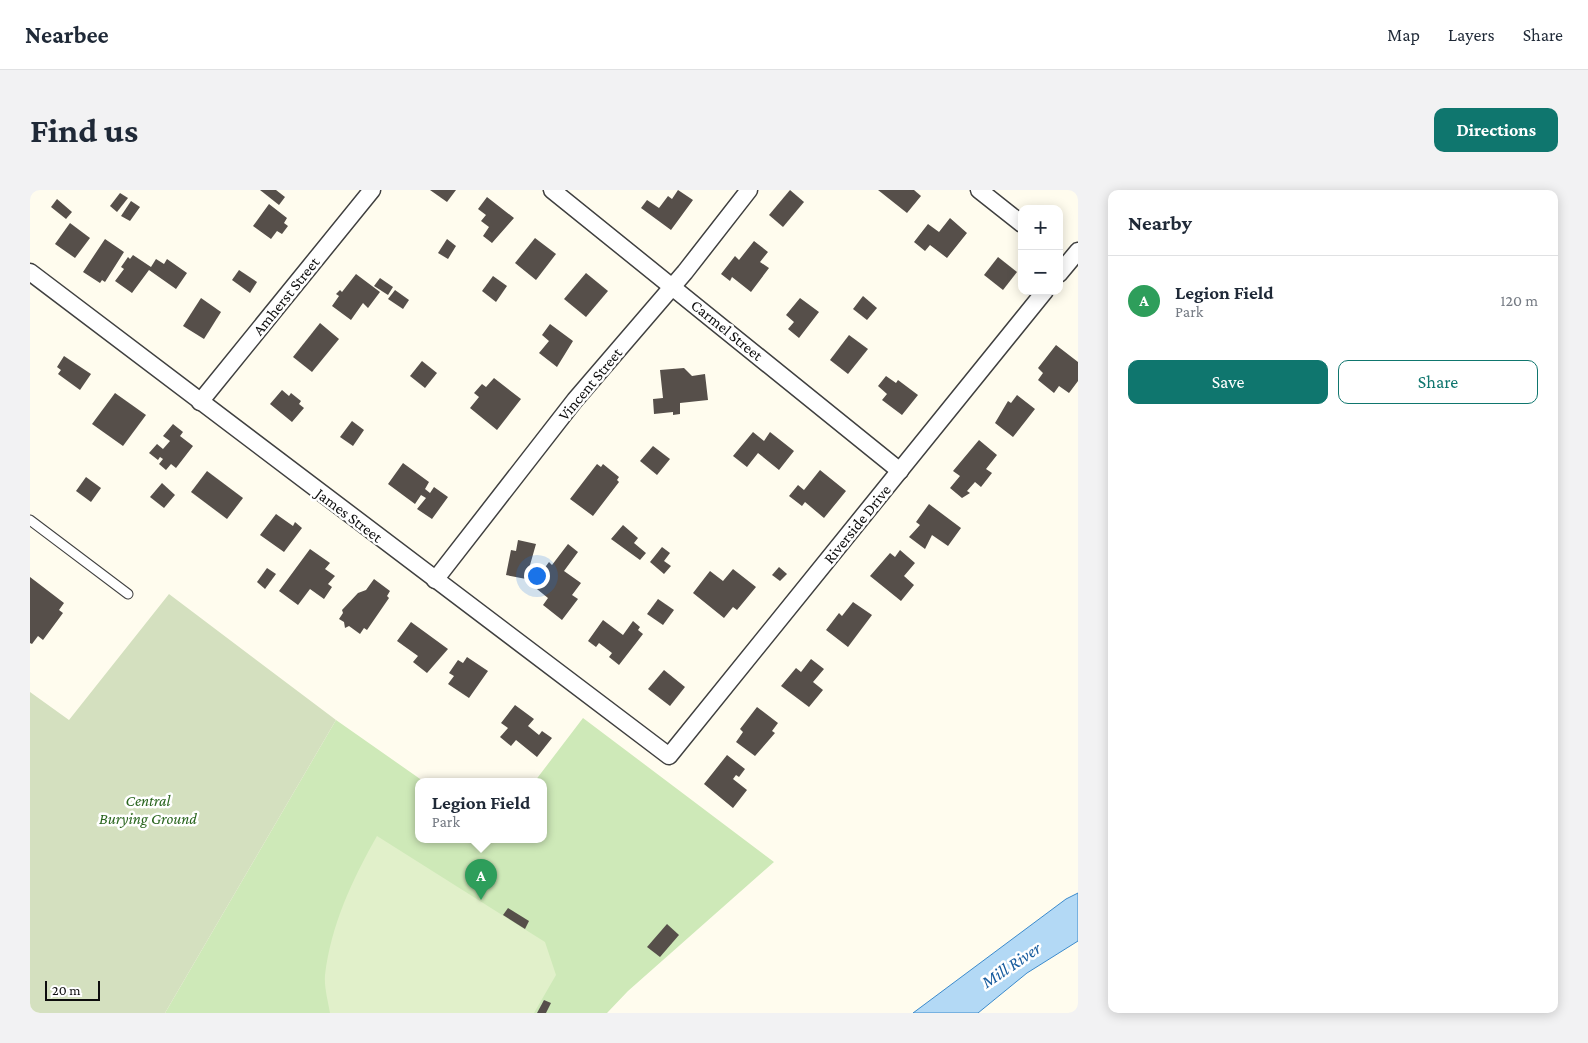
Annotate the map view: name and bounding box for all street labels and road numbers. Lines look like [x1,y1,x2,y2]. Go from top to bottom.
street label: Amherst Street [249,253,323,338]
street label: Carmel Street [688,296,767,364]
street label: Vincent Street [555,344,626,424]
street label: Riverside Drive [820,481,894,567]
street label: James Street [310,483,386,547]

